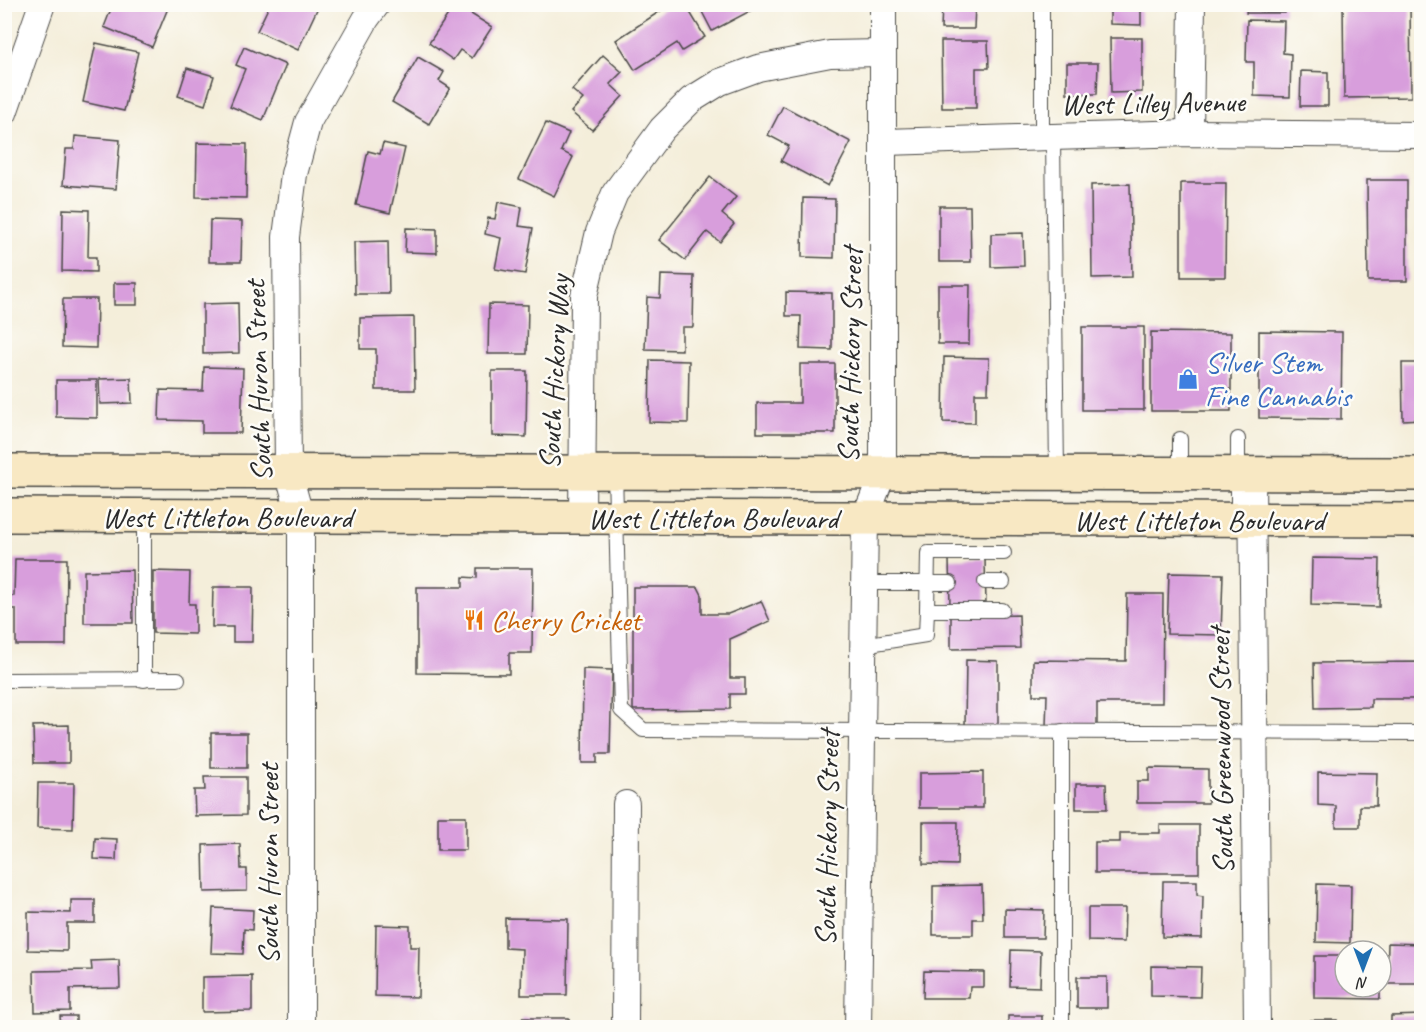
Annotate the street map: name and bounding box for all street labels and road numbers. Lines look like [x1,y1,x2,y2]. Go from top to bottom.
street label: West Lilley Avenue [1061,82,1248,124]
street label: South Hickory Street [829,243,871,463]
street label: South Hickory Way [530,271,578,470]
street label: South Huron Street [235,277,280,482]
street label: West Littleton Boulevard [102,498,356,536]
street label: West Littleton Boulevard [588,499,842,537]
street label: West Littleton Boulevard [1074,501,1328,539]
street label: South Greenwood Street [1200,623,1242,875]
street label: South Hickory Street [806,726,848,946]
street label: South Huron Street [249,760,287,965]

